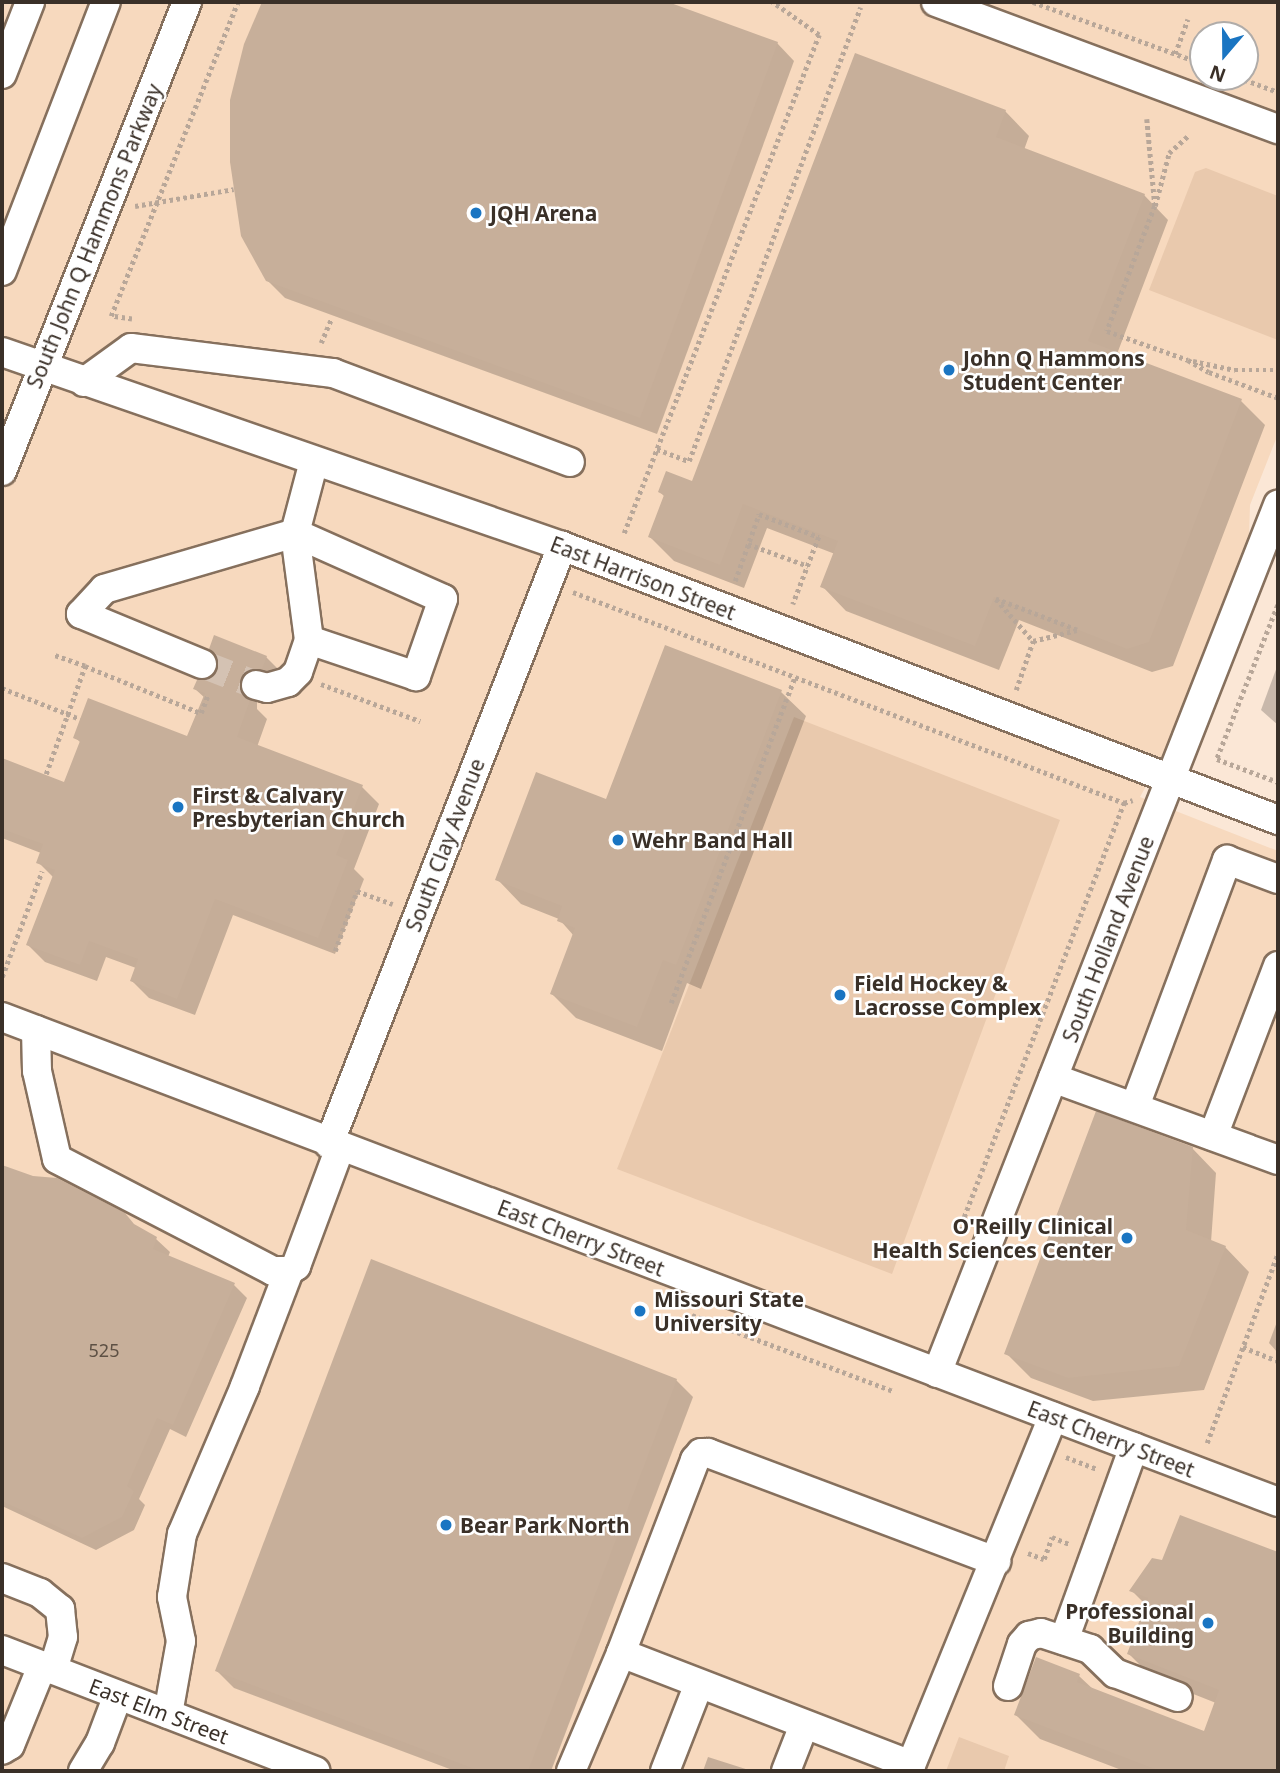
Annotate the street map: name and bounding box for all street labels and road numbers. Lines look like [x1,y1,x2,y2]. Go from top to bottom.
street label: South John Q Hammons Parkway [21,80,167,392]
street label: East Harrison Street [547,531,739,625]
street label: South Clay Avenue [400,755,490,935]
street label: South Holland Avenue [1057,832,1159,1046]
street label: East Cherry Street [494,1195,668,1281]
street label: East Cherry Street [1024,1396,1198,1482]
street label: East Elm Street [86,1673,232,1749]

